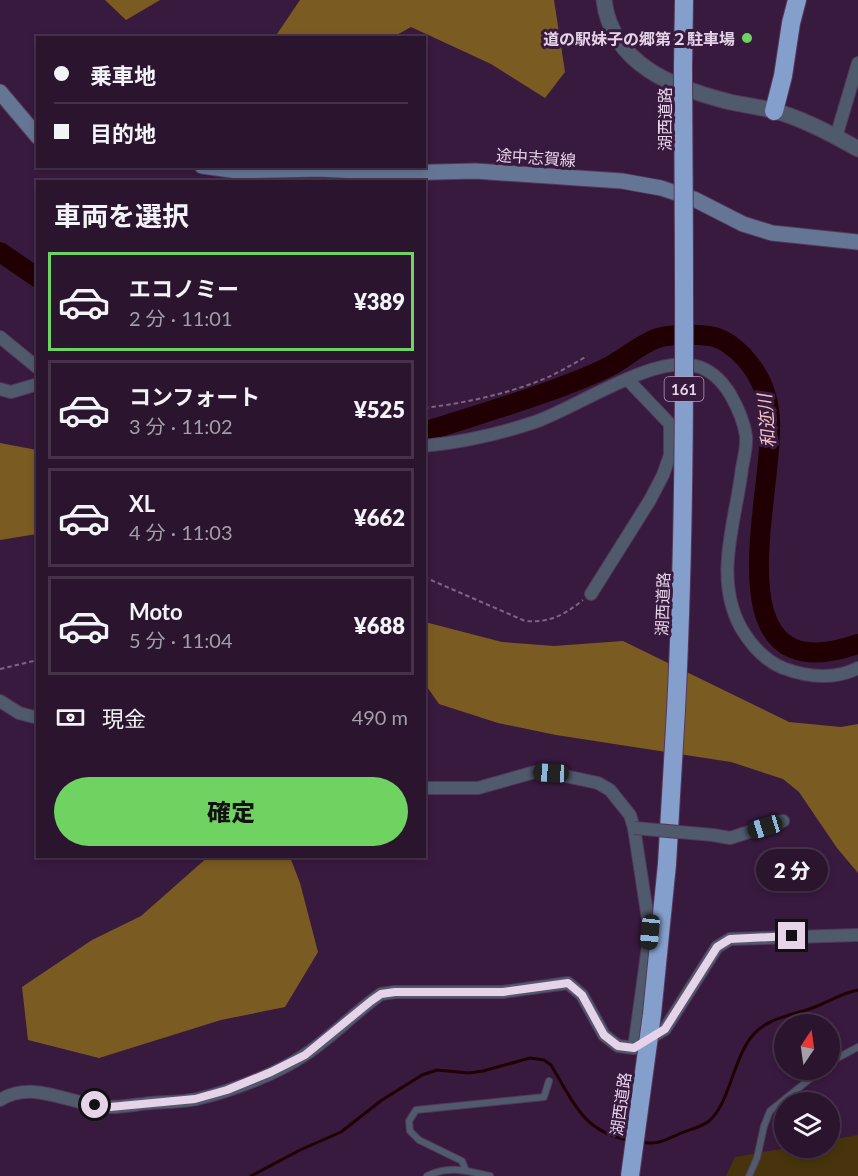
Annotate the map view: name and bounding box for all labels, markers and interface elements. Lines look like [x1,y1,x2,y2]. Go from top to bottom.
place label: 道の駅妹子の郷第２駐車場 [543,29,735,48]
marker: 道の駅妹子の郷第２駐車場 [740,31,754,45]
text: 乗車地 [90,62,156,89]
street label: 湖西道路 [655,87,674,151]
text: 目的地 [90,120,156,147]
street label: 途中志賀線 [495,145,577,169]
text: 車両を選択 [54,199,189,232]
icon: car [57,275,111,329]
text: エコノミー [129,275,239,302]
text: ¥389 [354,288,405,315]
text: 2 分 · 11:01 [129,306,233,330]
road number: 161 [664,377,704,401]
icon: car [57,383,111,437]
text: コンフォート [129,383,260,410]
water label: 和迩川 [753,391,779,449]
text: ¥525 [354,396,405,423]
text: 3 分 · 11:02 [129,414,233,438]
text: XL [129,490,155,517]
icon: car [57,491,111,545]
text: ¥662 [354,504,405,531]
text: 4 分 · 11:03 [129,520,233,544]
street label: 湖西道路 [651,572,673,636]
text: Moto [129,598,183,625]
icon: car [57,599,111,653]
text: ¥688 [354,612,405,639]
text: 5 分 · 11:04 [129,628,233,652]
icon: cash [54,701,87,734]
text: 現金 [102,705,146,732]
text: 490 m [352,705,408,729]
car [533,763,569,783]
button: 確定 [54,777,408,846]
car [745,813,785,841]
callout: 2 分 [756,849,828,891]
text: 2 分 [774,858,810,882]
car [639,913,661,951]
route end [778,922,805,949]
north arrow [774,1014,840,1080]
map controls [774,1014,840,1158]
street label: 湖西道路 [606,1071,634,1137]
route start [81,1091,108,1118]
button: layers [774,1092,840,1158]

